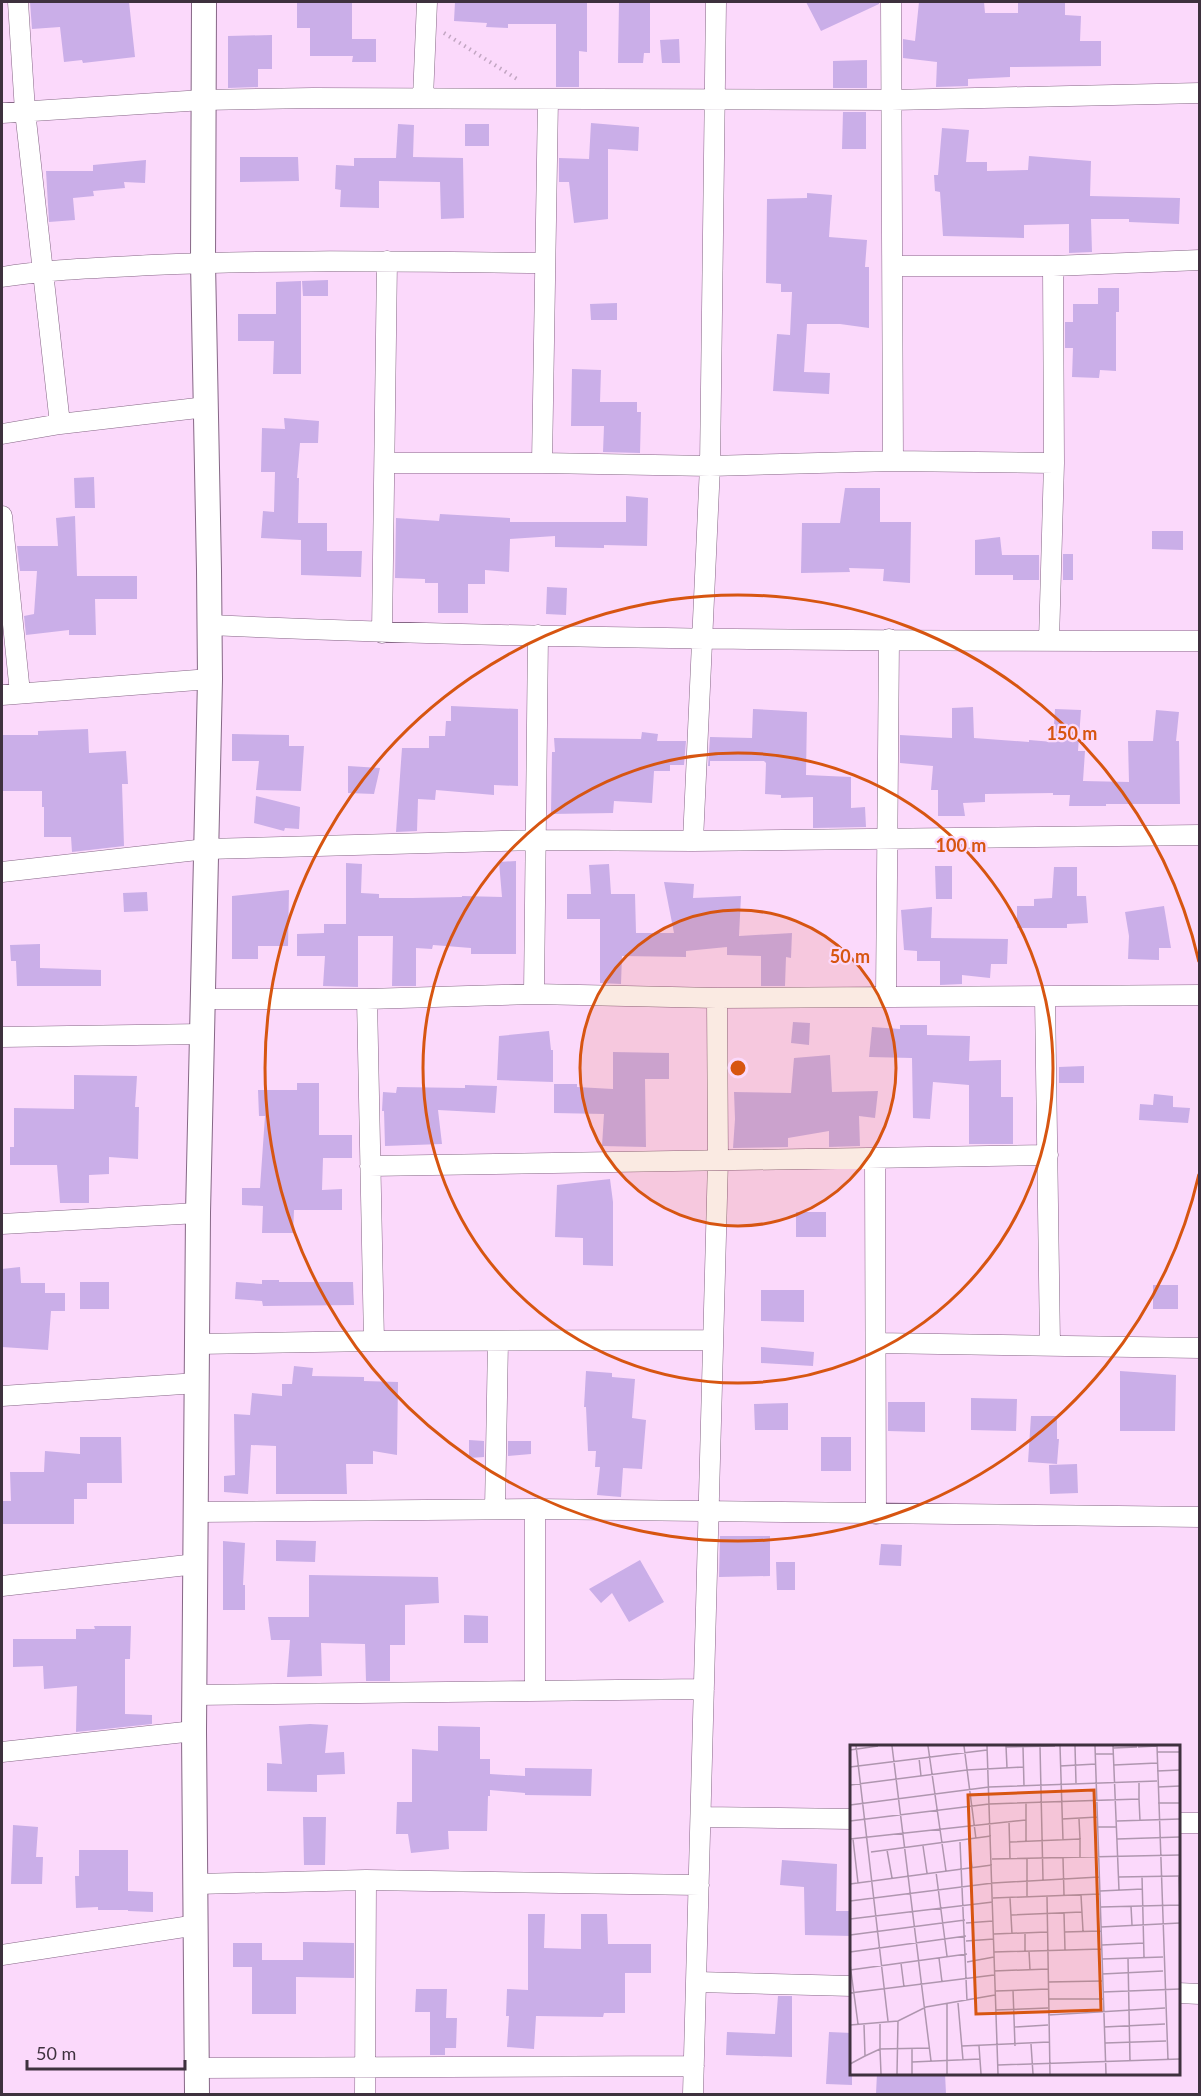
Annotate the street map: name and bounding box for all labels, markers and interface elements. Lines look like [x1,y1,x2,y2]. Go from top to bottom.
text: 150 m [1047,722,1097,744]
text: 100 m [936,834,986,856]
text: 50 m [830,945,870,967]
centre of rings [728,1058,748,1078]
inset map [850,1745,1180,2075]
scale bar [27,2033,184,2071]
text: 50 m [36,2042,76,2064]

